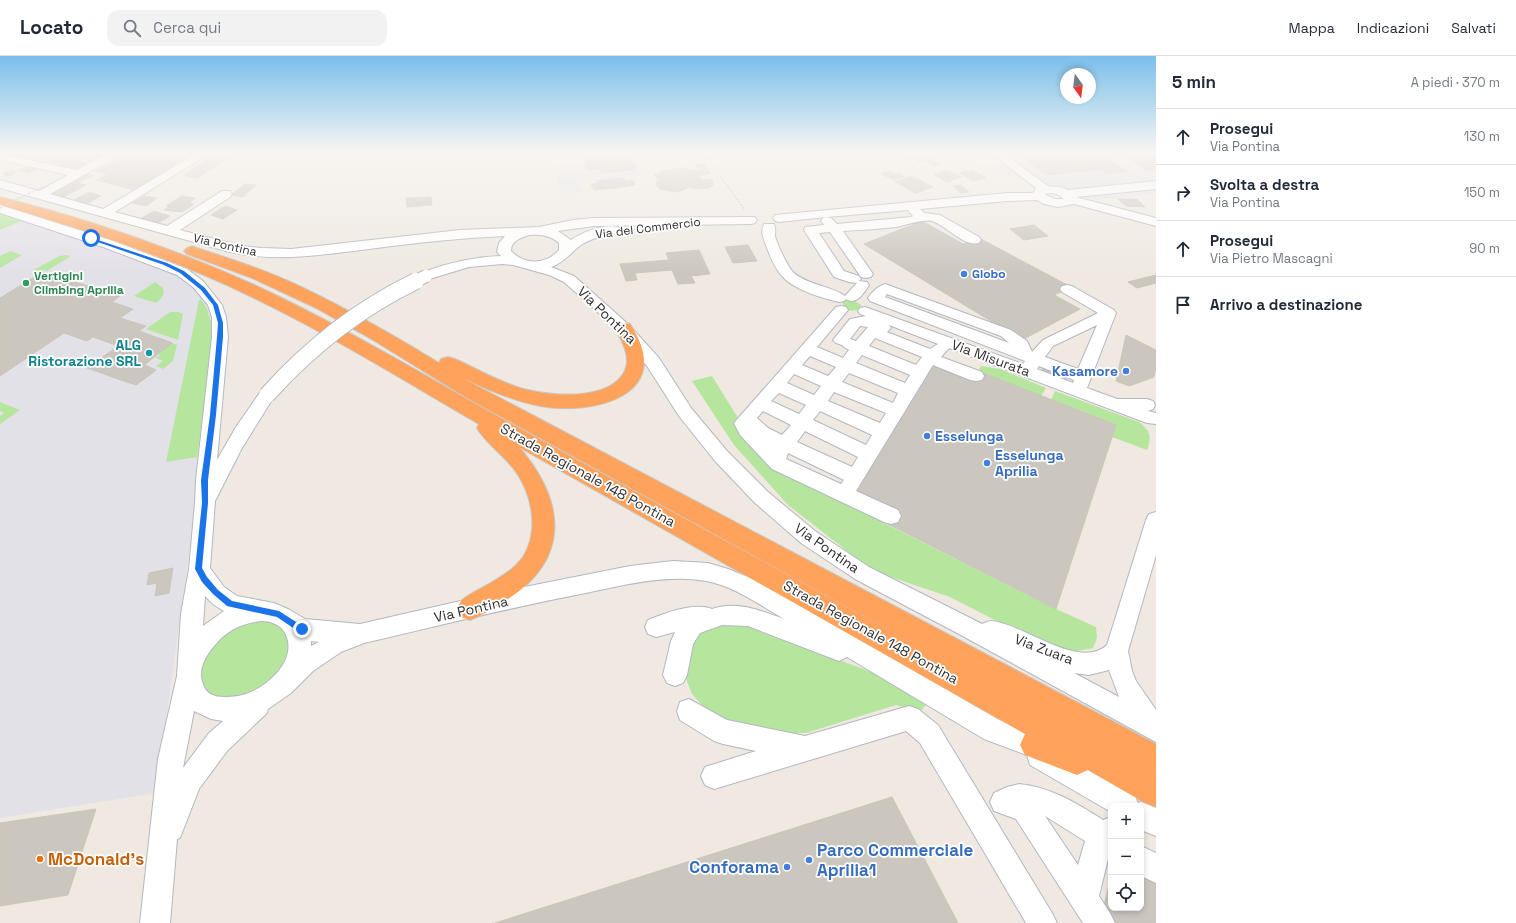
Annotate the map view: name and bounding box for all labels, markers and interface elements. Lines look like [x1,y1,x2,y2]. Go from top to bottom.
search box [107,10,387,46]
text: Locato [20,15,83,40]
icon: search [121,17,143,39]
text: Cerca qui [153,18,221,37]
text: Mappa [1289,19,1335,37]
text: Indicazioni [1357,19,1429,37]
text: Salvati [1451,19,1496,37]
north arrow [1060,68,1096,104]
text: 5 min [1172,71,1216,93]
text: A piedi · 370 m [1411,74,1500,91]
text: Prosegui [1210,119,1273,138]
icon: ahead [1172,126,1194,148]
text: 130 m [1464,128,1500,145]
text: Via Pontina [1210,138,1280,155]
text: Svolta a destra [1210,175,1319,194]
icon: right [1172,182,1194,204]
text: 150 m [1464,184,1500,201]
text: Via Pontina [1210,194,1280,211]
street label: Via del Commercio [594,214,702,242]
route start [82,229,100,247]
street label: Via Pontina [192,230,258,260]
text: Prosegui [1210,231,1273,250]
icon: ahead [1172,238,1194,260]
text: 90 m [1469,240,1500,257]
text: Via Pietro Mascagni [1210,250,1333,267]
place label: Globo [972,266,1005,282]
place label: Vertigini Climbing Aprilia [34,268,124,298]
marker: Globo [959,269,969,279]
marker: Vertigini Climbing Aprilia [21,278,31,288]
street label: Via Pontina [574,282,640,348]
icon: arrive [1172,294,1194,316]
text: Arrivo a destinazione [1210,295,1362,314]
street label: Via Misurata [949,335,1033,381]
place label: ALG Ristorazione SRL [28,336,141,370]
marker: ALG Ristorazione SRL [144,348,154,358]
place label: Kasamore [1052,362,1118,380]
marker: Kasamore [1121,366,1131,376]
street label: Strada Regionale 148 Pontina [497,419,679,531]
place label: Esselunga [935,427,1004,445]
marker: Esselunga [922,431,932,441]
place label: Esselunga Aprilia [995,446,1064,480]
marker: Esselunga Aprilia [982,458,992,468]
street label: Via Pontina [791,519,863,577]
street label: Strada Regionale 148 Pontina [780,576,962,688]
street label: Via Pontina [432,592,510,626]
route end [293,620,311,638]
street label: Via Zuara [1012,630,1076,668]
map controls [1108,803,1144,911]
button: + [1108,803,1144,839]
place label: Parco Commerciale Aprilia1 [817,839,973,881]
button: − [1108,839,1144,875]
place label: McDonald's [48,848,144,870]
marker: McDonald's [35,854,45,864]
marker: Parco Commerciale Aprilia1 [804,855,814,865]
place label: Conforama [689,856,779,878]
marker: Conforama [782,862,792,872]
button: locate [1108,875,1144,911]

